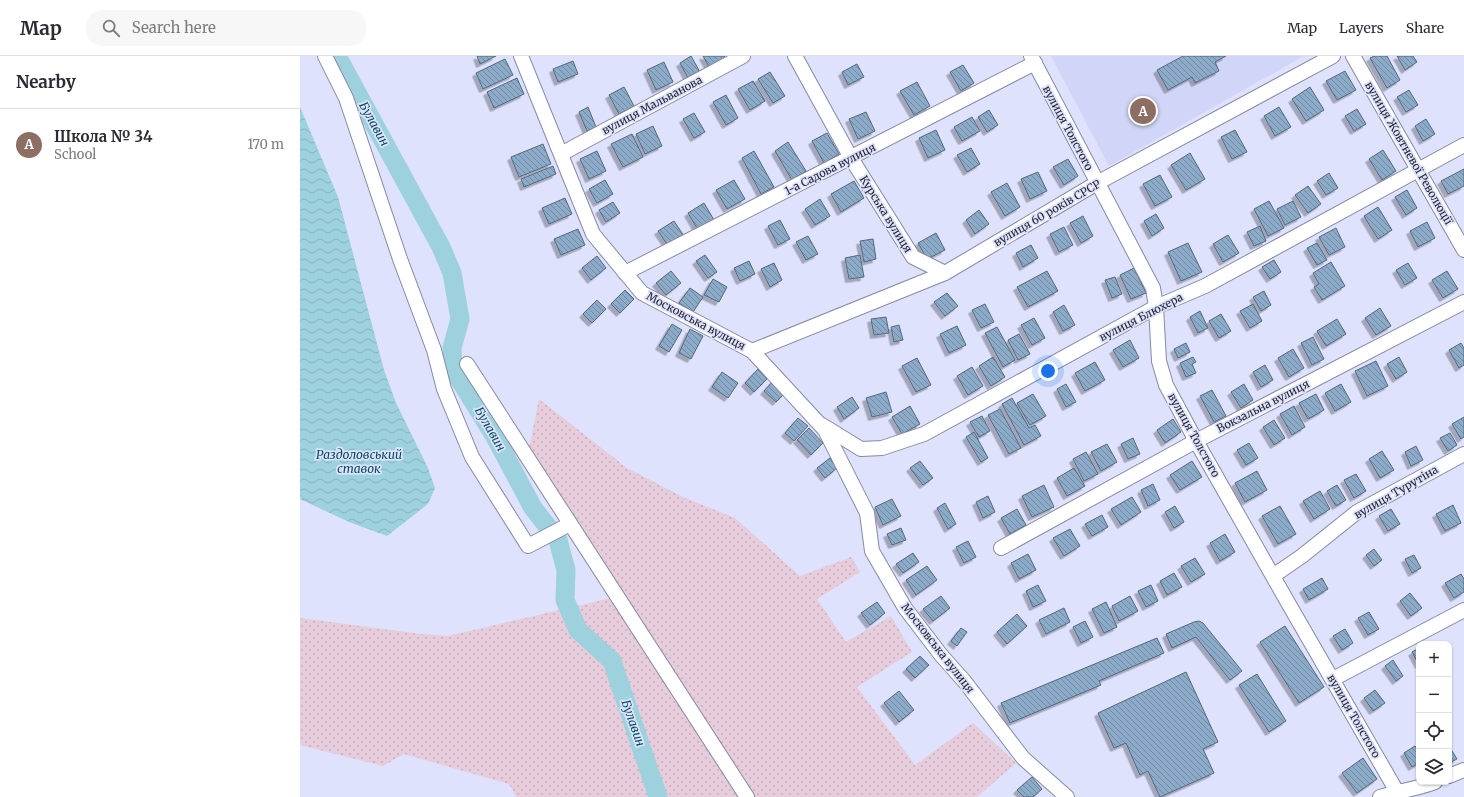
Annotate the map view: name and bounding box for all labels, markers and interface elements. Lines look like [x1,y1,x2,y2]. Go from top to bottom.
search box [86,10,366,46]
text: Map [20,16,62,40]
icon: search [100,17,122,39]
text: Search here [132,18,216,37]
text: Map [1287,19,1317,37]
text: Layers [1339,19,1384,37]
text: Share [1406,19,1444,37]
text: Nearby [16,71,76,93]
street label: вулиця Мальванова [599,73,705,137]
street label: вулиця Жовтневої Революції [1362,79,1456,227]
street label: вулиця Толстого [1040,83,1097,173]
pin: A [1130,96,1156,126]
water label: Булавин [356,99,393,149]
text: Школа № 34 [54,127,152,146]
text: A [24,136,34,153]
text: 170 m [247,136,284,153]
street label: 1-а Садова вулиця [782,140,878,198]
text: School [54,146,96,163]
street label: Курська вулиця [857,173,916,256]
street label: вулиця 60 років СРСР [991,177,1103,249]
street label: Московська вулиця [644,289,748,353]
street label: вулиця Блюхера [1097,290,1185,344]
your location [1038,361,1058,381]
street label: Вокзальна вулиця [1214,376,1312,435]
street label: вулиця Толстого [1165,390,1223,480]
water label: Булавин [472,404,509,453]
water label: Раздоловський ставок [316,447,402,476]
street label: вулиця Турутіна [1352,462,1441,522]
street label: Московська вулиця [898,600,978,696]
map controls [1416,641,1452,785]
button: + [1416,641,1452,677]
street label: вулиця Толстого [1324,672,1384,761]
button: − [1416,677,1452,713]
water label: Булавин [619,698,648,748]
button: locate [1416,713,1452,749]
button: layers [1416,749,1452,785]

